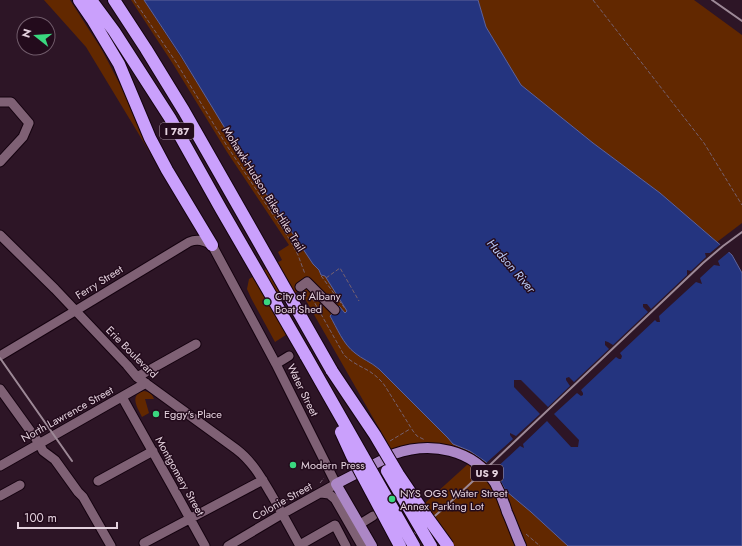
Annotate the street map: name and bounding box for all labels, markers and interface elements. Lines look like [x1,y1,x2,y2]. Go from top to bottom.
north arrow [16,16,56,56]
text: N [18,27,35,40]
road number: I 787 [160,123,194,139]
street label: Mohawk-Hudson Bike-Hike Trail [219,123,309,255]
water label: Hudson River [482,235,540,298]
street label: Ferry Street [72,261,126,303]
place label: City of Albany Boat Shed [275,288,341,317]
marker: City of Albany Boat Shed [262,297,272,307]
street label: Erie Boulevard [102,322,162,382]
street label: Water Street [283,361,323,419]
street label: North Lawrence Street [18,382,116,446]
place label: Eggy's Place [164,406,222,422]
marker: Eggy's Place [151,409,161,419]
street label: Montgomery Street [152,433,209,519]
place label: Modern Press [301,457,365,473]
marker: Modern Press [288,460,298,470]
road number: US 9 [471,465,503,481]
street label: Colonie Street [249,478,315,524]
place label: NYS OGS Water Street Annex Parking Lot [400,485,508,514]
marker: NYS OGS Water Street Annex Parking Lot [387,494,397,504]
scale bar [18,504,117,530]
text: 100 m [24,509,57,527]

